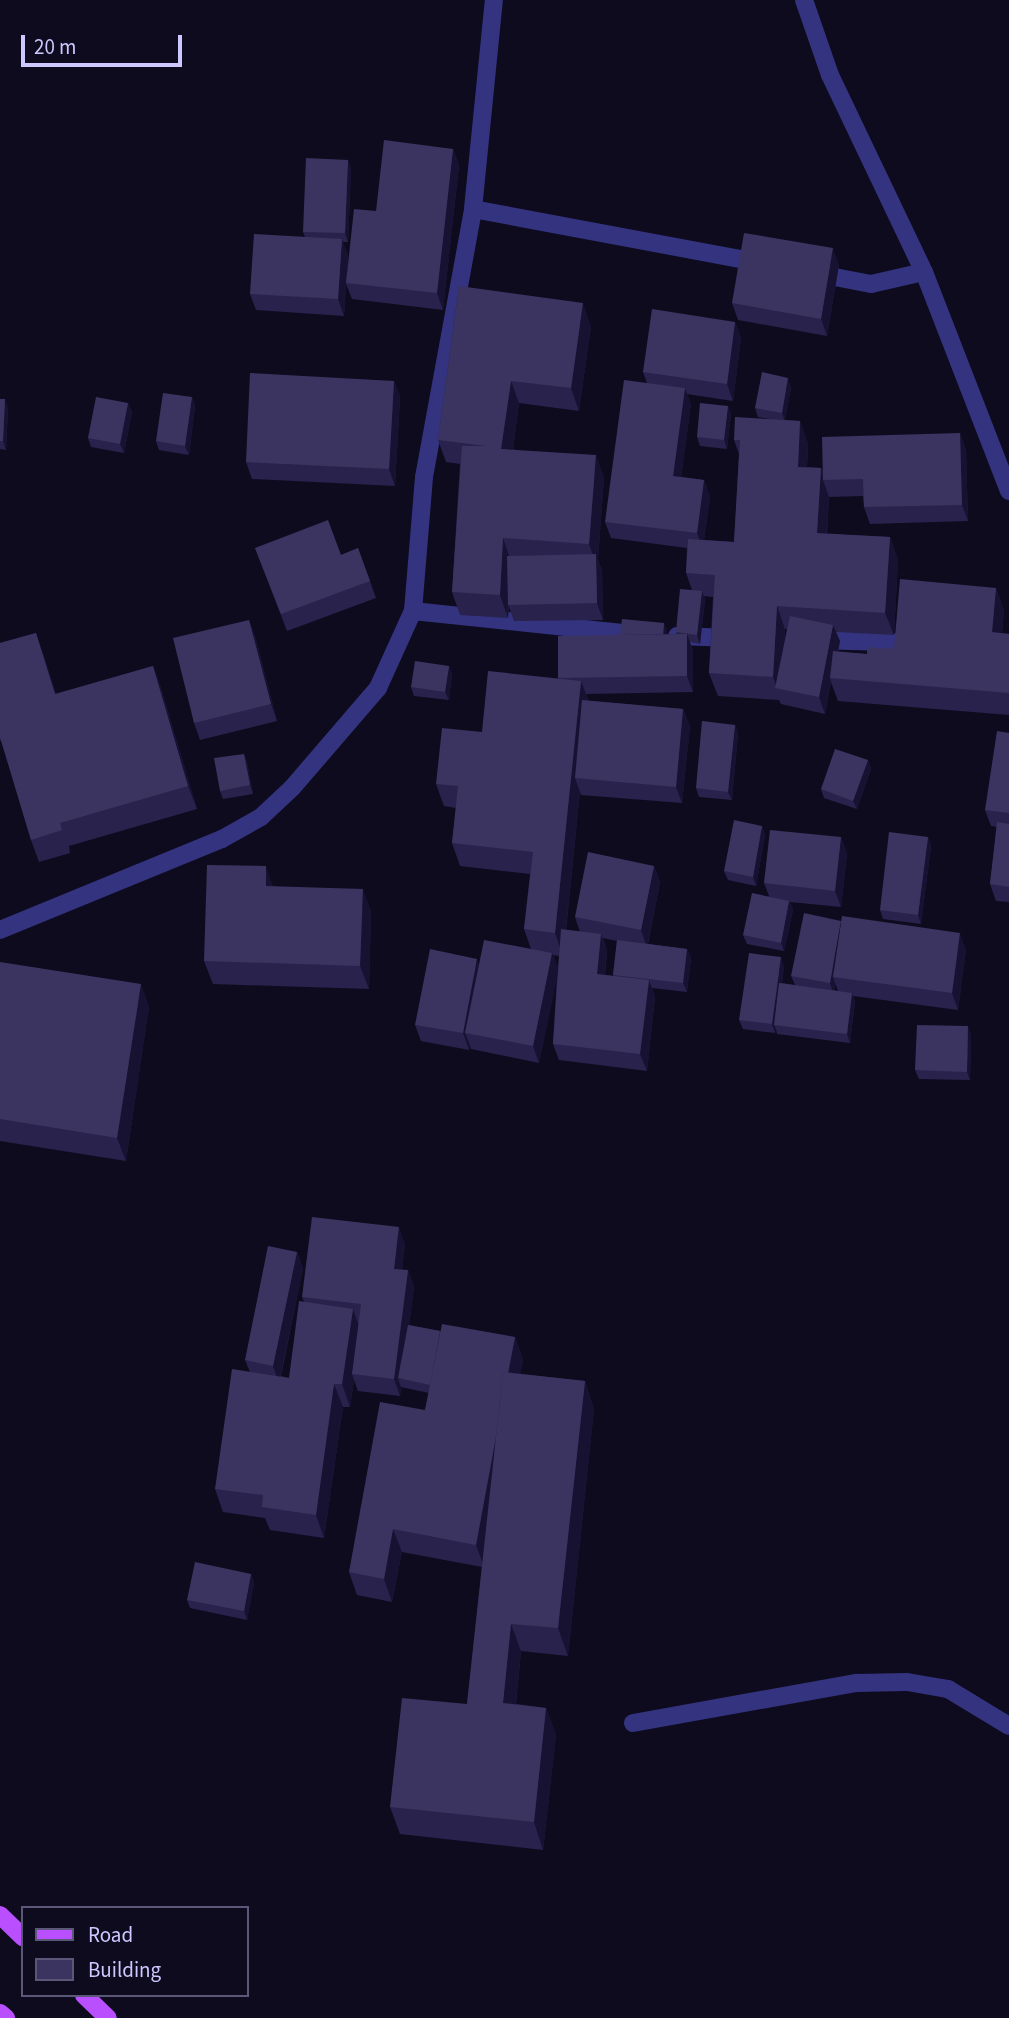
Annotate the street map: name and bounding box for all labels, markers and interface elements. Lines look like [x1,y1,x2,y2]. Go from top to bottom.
scale bar [24,21,186,65]
text: 20 m [34,32,76,62]
legend [21,1906,248,1997]
text: Road [88,1920,133,1950]
text: Building [88,1955,161,1985]

